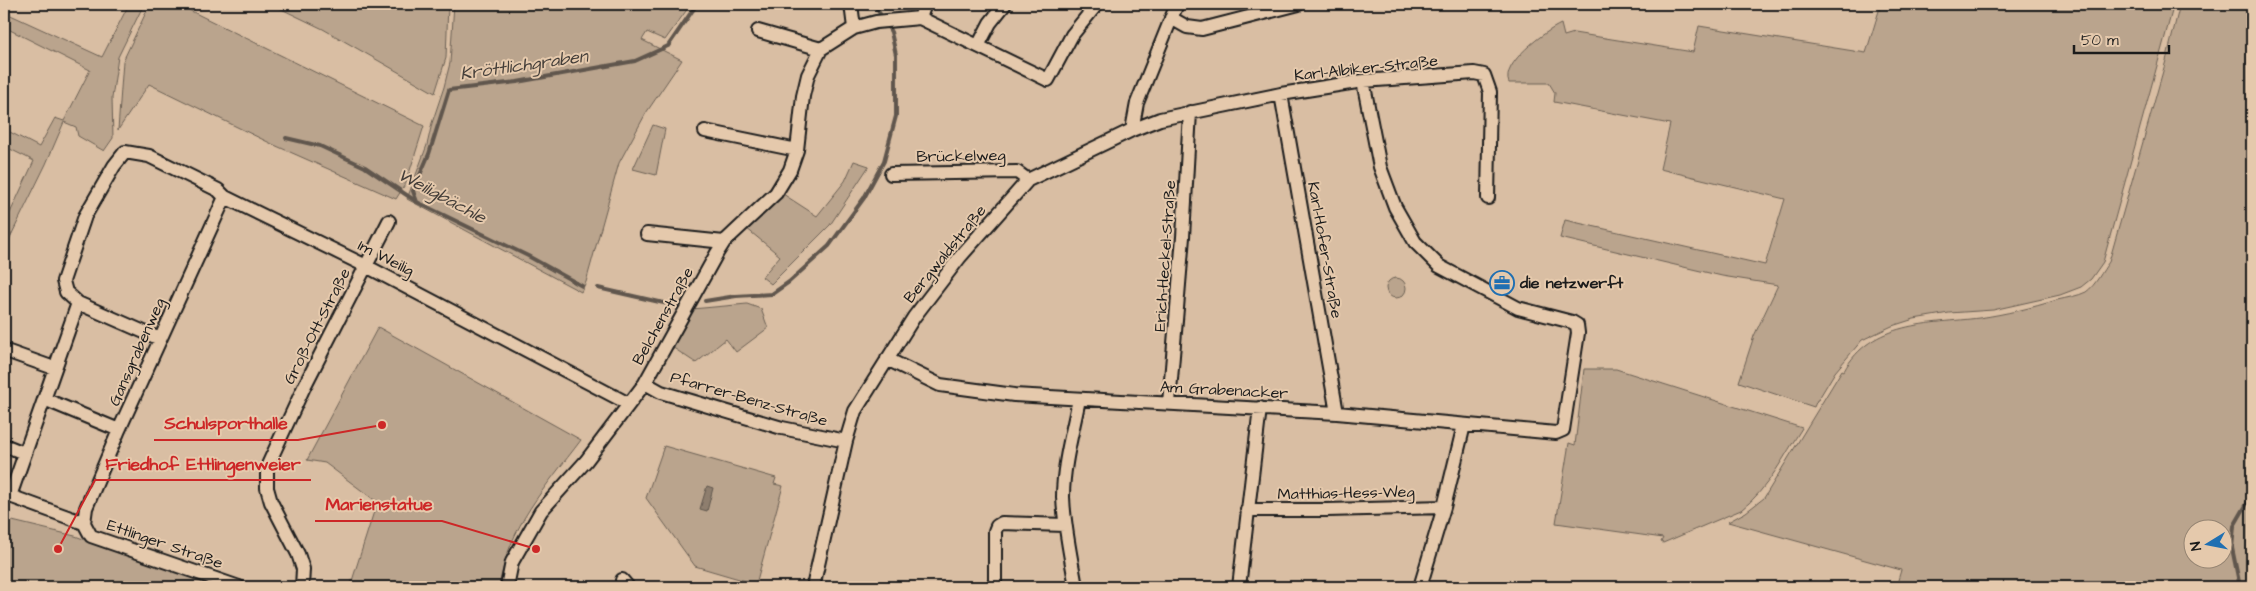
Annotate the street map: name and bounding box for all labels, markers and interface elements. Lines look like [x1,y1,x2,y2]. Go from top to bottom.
scale bar [2074,22,2168,54]
text: 50 m [2081,30,2119,51]
water label: Kröttlichgraben [459,43,592,87]
street label: Karl-Albiker-Straße [1293,49,1439,86]
street label: Brückelweg [916,144,1006,169]
water label: Weiligbächle [393,162,492,231]
street label: Erich-Heckel-Straße [1149,179,1181,333]
street label: Karl-Hofer-Straße [1302,180,1348,320]
street label: Bergwaldstraße [899,200,992,308]
street label: Im Weilig [354,234,418,282]
street label: Belchenstraße [627,263,699,369]
street label: Groß-Ott-Straße [278,264,356,388]
office icon: die netzwerft [1489,270,1515,296]
place label: die netzwerft [1519,272,1624,294]
street label: Gansgrabenweg [103,295,172,410]
street label: Pfarrer-Benz-Straße [668,366,831,432]
street label: Am Grabenacker [1159,376,1289,404]
callout: Schulsporthalle [154,407,298,440]
text: Schulsporthalle [163,411,288,436]
callout: Friedhof Ettlingenweier [95,447,311,480]
text: Friedhof Ettlingenweier [105,452,301,478]
street label: Matthias-Hess-Weg [1277,481,1415,506]
callout: Marienstatue [315,488,442,521]
text: Marienstatue [325,492,433,517]
street label: Ettlinger Straße [104,514,226,575]
north arrow [2184,518,2234,568]
text: N [2186,540,2207,552]

